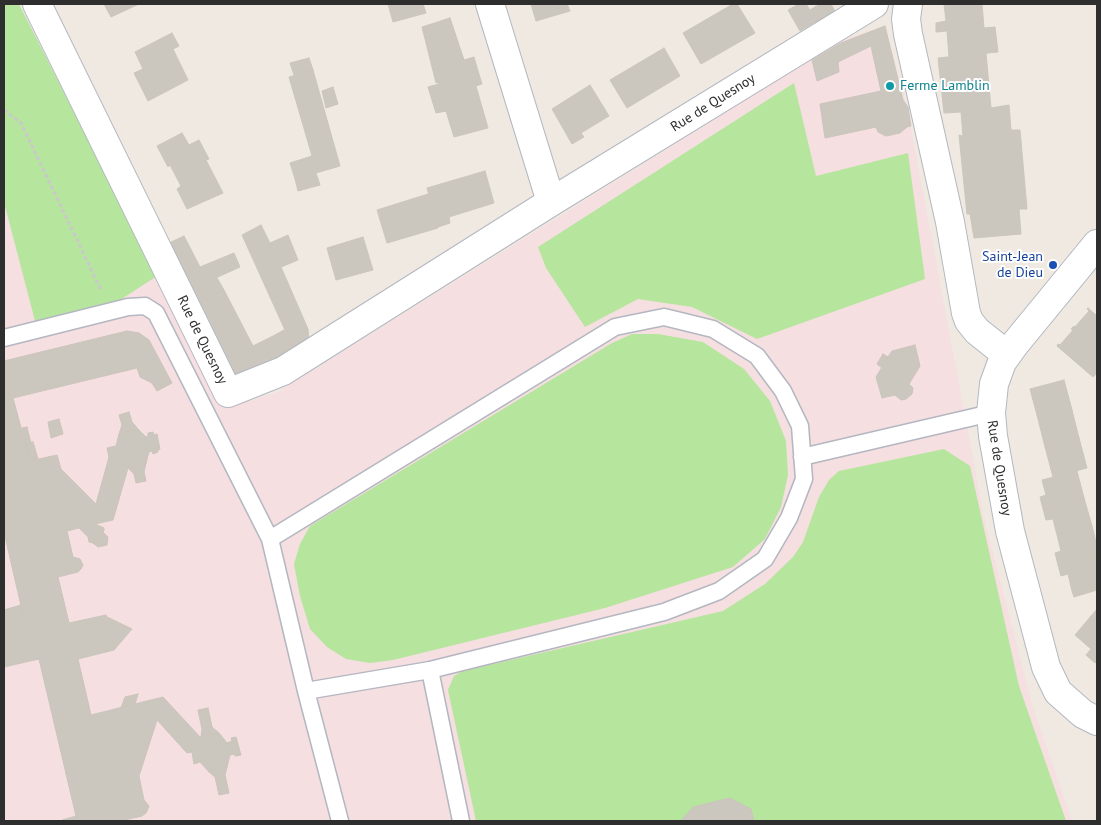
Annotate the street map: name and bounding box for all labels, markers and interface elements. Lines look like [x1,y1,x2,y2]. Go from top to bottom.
street label: Rue de Quesnoy [668,70,758,136]
place label: Ferme Lamblin [900,78,990,94]
marker: Ferme Lamblin [884,80,896,92]
place label: Saint-Jean de Dieu [982,249,1043,282]
marker: Saint-Jean de Dieu [1047,259,1059,271]
street label: Rue de Quesnoy [173,293,231,387]
street label: Rue de Quesnoy [983,419,1015,517]

